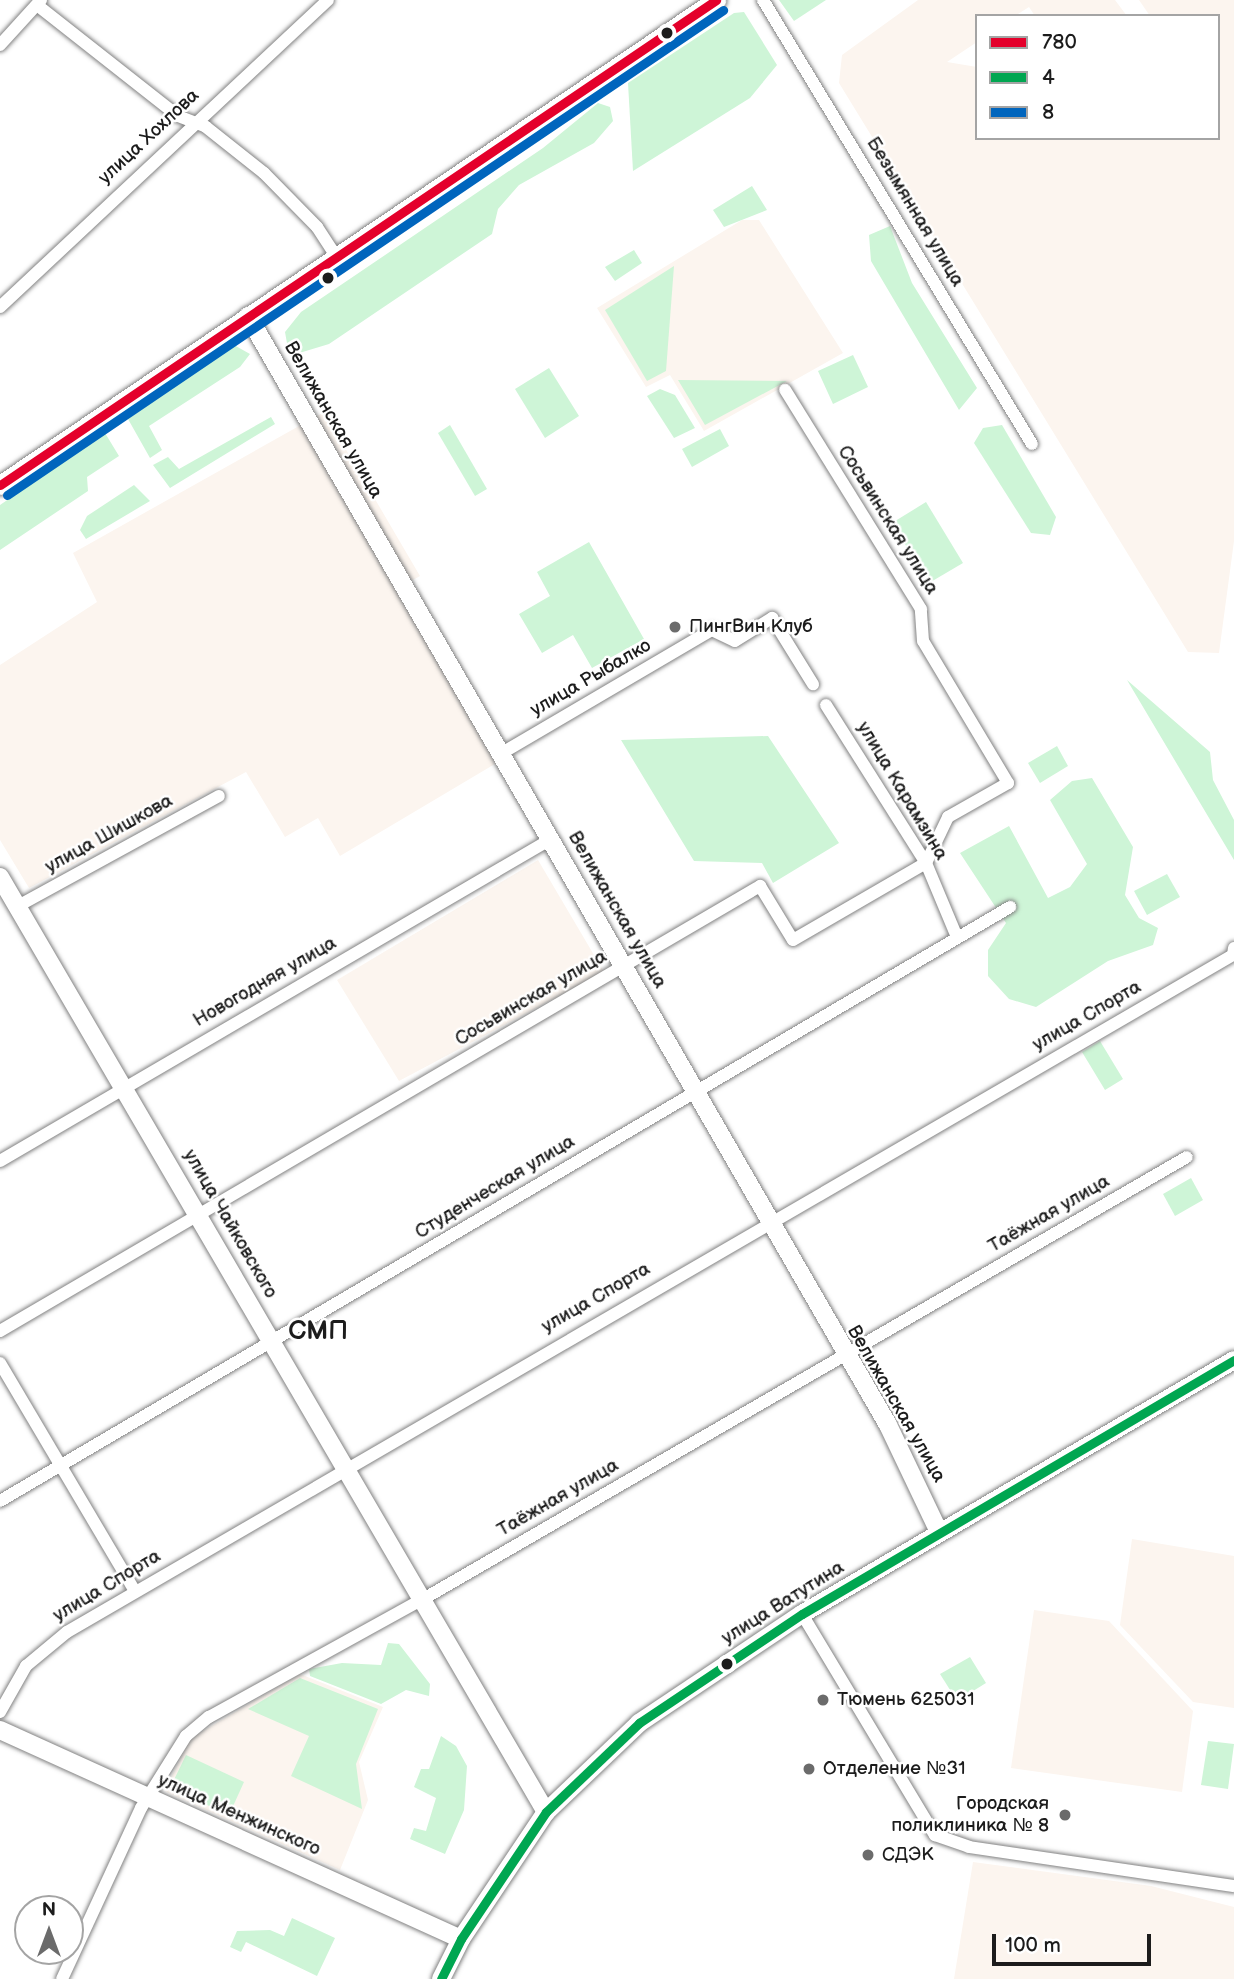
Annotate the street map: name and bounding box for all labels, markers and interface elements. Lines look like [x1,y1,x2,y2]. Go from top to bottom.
legend [975,14,1220,140]
unlabelled marker [660,26,674,40]
text: 780 [1042,30,1077,55]
text: 4 [1042,65,1055,90]
street label: улица Хохлова [94,85,204,189]
text: 8 [1042,100,1054,125]
street label: Безымянная улица [861,133,969,291]
unlabelled marker [321,271,335,285]
street label: Велижанская улица [279,337,387,503]
street label: Сосьвинская улица [833,441,943,599]
place label: ПингВин Клуб [689,616,813,638]
marker: ПингВин Клуб [667,619,683,635]
street label: улица Рыбалко [527,634,655,722]
street label: улица Карамзина [852,718,952,864]
street label: улица Шишкова [41,790,177,878]
street label: Велижанская улица [563,827,671,993]
street label: Новогодняя улица [189,932,341,1032]
street label: Сосьвинская улица [451,945,611,1051]
street label: улица Спорта [1029,976,1145,1056]
street label: Студенческая улица [411,1130,579,1244]
street label: улица Чайковского [178,1146,282,1302]
street label: Таёжная улица [984,1170,1114,1258]
street label: улица Спорта [538,1258,654,1338]
district label: СМП [288,1316,348,1348]
street label: Велижанская улица [842,1321,950,1487]
street label: Таёжная улица [493,1454,623,1542]
street label: улица Спорта [49,1545,165,1627]
street label: улица Ватутина [718,1556,848,1650]
unlabelled marker [720,1657,734,1671]
place label: Тюмень 625031 [837,1689,975,1711]
marker: Тюмень 625031 [815,1692,831,1708]
place label: Отделение №31 [823,1758,965,1780]
marker: Отделение №31 [801,1761,817,1777]
street label: улица Менжинского [154,1769,324,1861]
place label: Городская поликлиника № 8 [891,1793,1049,1837]
marker: Городская поликлиника № 8 [1055,1805,1075,1825]
place label: СДЭК [882,1844,933,1866]
marker: СДЭК [860,1847,876,1863]
north arrow [14,1895,84,1965]
text: N [42,1899,56,1922]
scale bar [996,1920,1155,1964]
text: 100 m [1005,1933,1061,1958]

